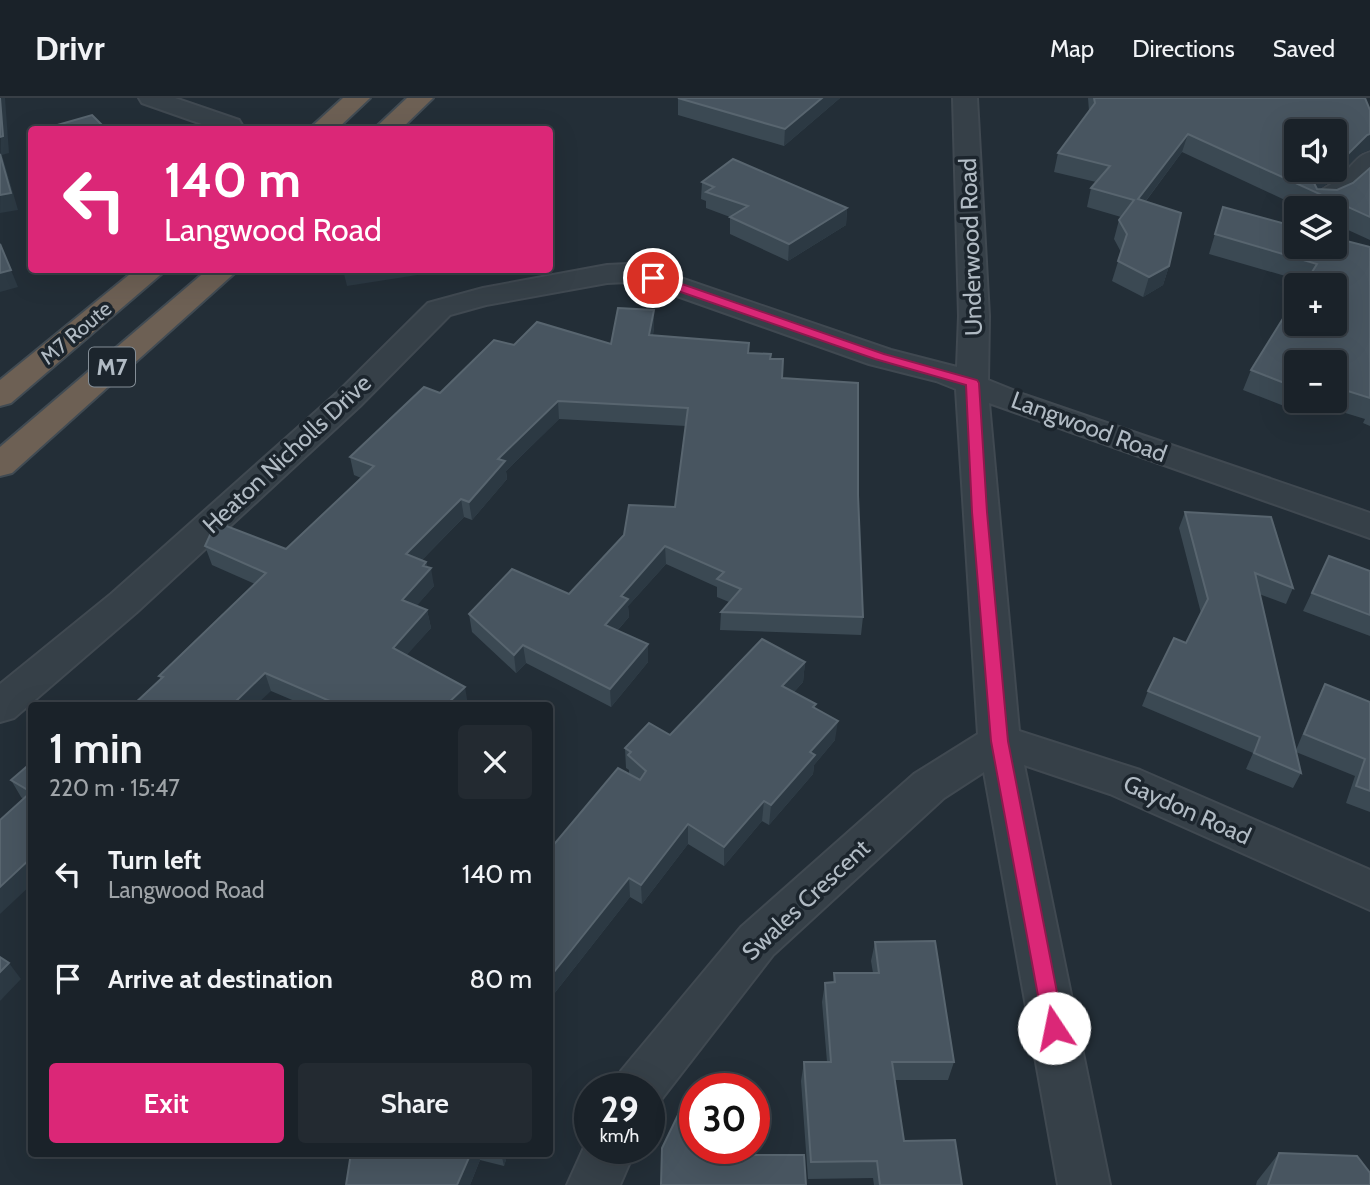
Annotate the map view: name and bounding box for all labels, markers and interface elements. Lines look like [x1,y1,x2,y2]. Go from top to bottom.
text: Drivr [35,28,105,68]
text: Map [1050,34,1094,63]
text: Directions [1132,34,1235,63]
text: Saved [1273,34,1335,63]
map controls [1284,119,1347,413]
button: sound [1284,119,1347,182]
text: 140 m [164,150,301,209]
icon: left [49,154,140,245]
street label: Underwood Road [953,158,988,337]
button: layers [1284,196,1347,259]
text: Langwood Road [164,210,382,249]
pin [623,248,683,308]
icon: arrive [634,259,672,297]
button: + [1284,273,1347,336]
street label: M7 Route [35,296,117,370]
road number: M7 [89,348,135,386]
button: − [1284,350,1347,413]
street label: Heaton Nicholls Drive [196,368,377,539]
street label: Langwood Road [1007,385,1171,468]
text: 1 min [49,722,143,774]
button: close [458,725,532,799]
street label: Gaydon Road [1119,769,1255,851]
text: 220 m · 15:47 [49,774,180,802]
street label: Swales Crescent [736,833,876,966]
text: Turn left [108,844,201,876]
icon: left [49,855,87,893]
text: 140 m [462,858,532,890]
text: Langwood Road [108,876,265,904]
icon: arrive [49,960,87,998]
text: Arrive at destination [108,963,333,995]
text: 80 m [469,963,532,995]
position arrow [1017,991,1091,1065]
button: Exit [49,1063,284,1143]
button: Share [298,1063,532,1143]
speed limit sign: 30 [679,1073,770,1164]
text: 29 [600,1088,639,1131]
text: km/h [600,1125,639,1147]

